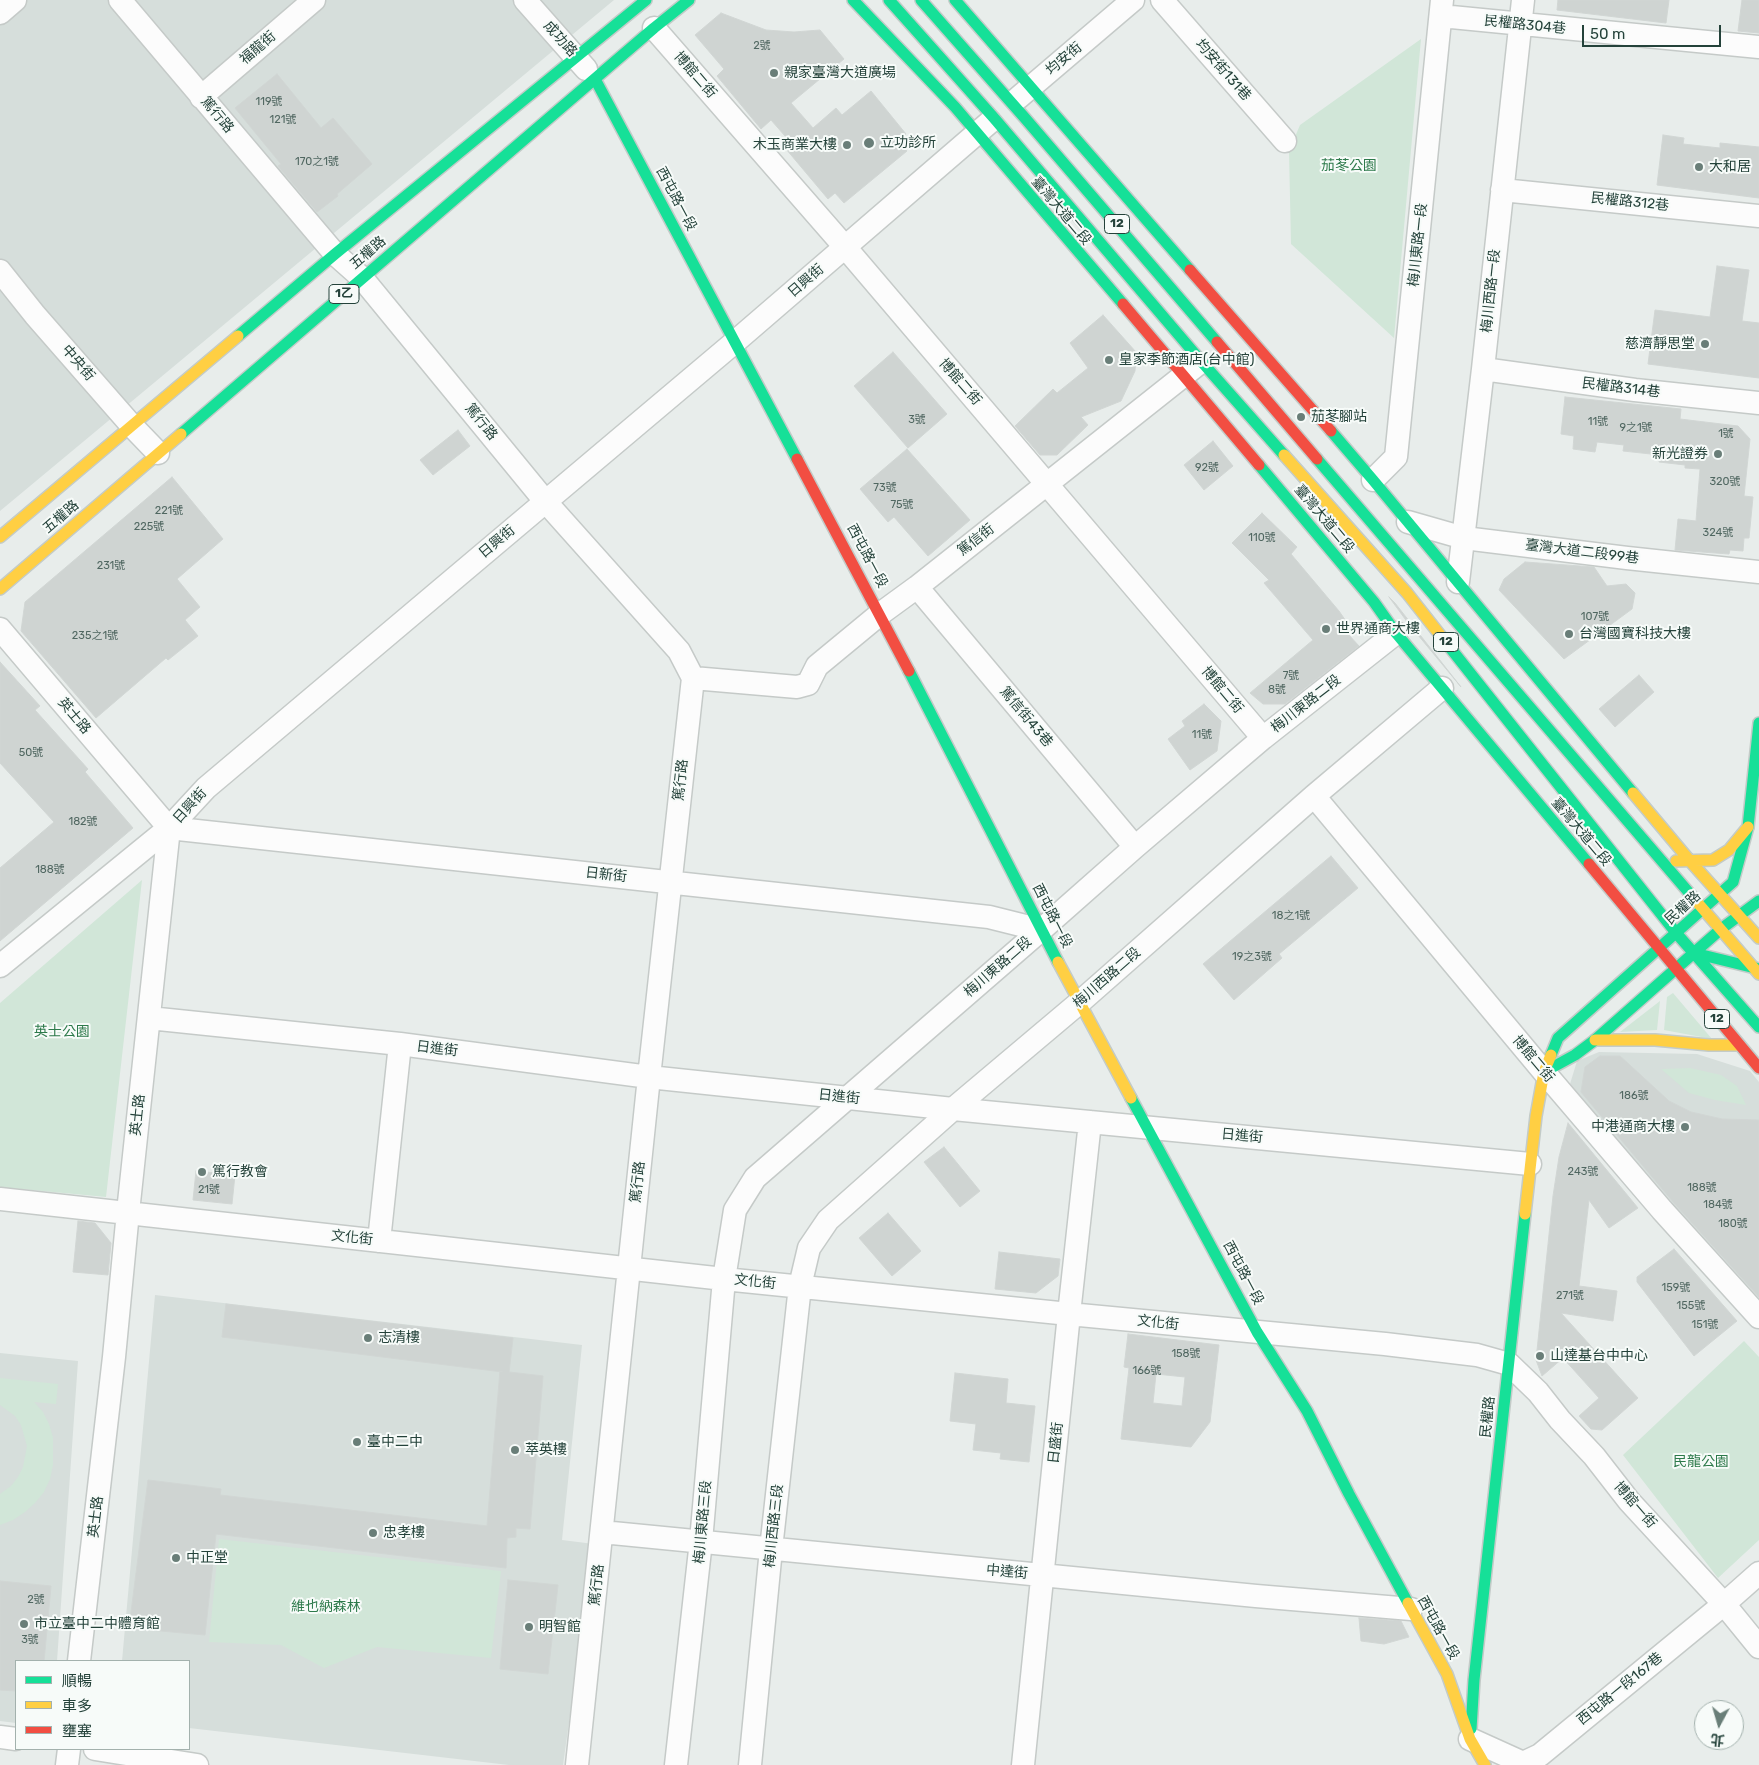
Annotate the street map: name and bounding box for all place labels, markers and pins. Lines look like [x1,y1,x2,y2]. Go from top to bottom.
place label: 親家臺灣大道廣場 [784,65,896,81]
marker: 親家臺灣大道廣場 [768,67,780,79]
place label: 立功診所 [880,135,936,151]
marker: 立功診所 [862,136,876,150]
place label: 木玉商業大樓 [753,137,837,153]
marker: 木玉商業大樓 [841,139,853,151]
place label: 大和居 [1709,159,1751,175]
marker: 大和居 [1693,161,1705,173]
place label: 慈濟靜思堂 [1625,336,1695,352]
marker: 慈濟靜思堂 [1699,338,1711,350]
place label: 皇家季節酒店(台中館) [1119,352,1254,368]
marker: 皇家季節酒店(台中館) [1103,354,1115,366]
place label: 茄苳腳站 [1311,409,1367,425]
marker: 茄苳腳站 [1295,411,1307,423]
place label: 新光證券 [1652,446,1708,462]
marker: 新光證券 [1712,448,1724,460]
place label: 世界通商大樓 [1336,621,1420,637]
marker: 世界通商大樓 [1320,623,1332,635]
place label: 台灣國寶科技大樓 [1579,626,1691,642]
marker: 台灣國寶科技大樓 [1563,628,1575,640]
place label: 中港通商大樓 [1591,1119,1675,1135]
marker: 中港通商大樓 [1679,1121,1691,1133]
place label: 篤行教會 [212,1164,268,1180]
marker: 篤行教會 [196,1166,208,1178]
place label: 志清樓 [378,1330,420,1346]
marker: 志清樓 [362,1332,374,1344]
place label: 山達基台中中心 [1550,1348,1648,1364]
marker: 山達基台中中心 [1534,1350,1546,1362]
place label: 臺中二中 [367,1434,423,1450]
marker: 臺中二中 [351,1436,363,1448]
place label: 萃英樓 [525,1442,567,1458]
marker: 萃英樓 [509,1444,521,1456]
place label: 忠孝樓 [383,1525,425,1541]
marker: 忠孝樓 [367,1527,379,1539]
place label: 中正堂 [186,1550,228,1566]
marker: 中正堂 [170,1552,182,1564]
place label: 市立臺中二中體育館 [34,1616,160,1632]
marker: 市立臺中二中體育館 [18,1618,30,1630]
place label: 明智館 [539,1619,581,1635]
marker: 明智館 [523,1621,535,1633]

